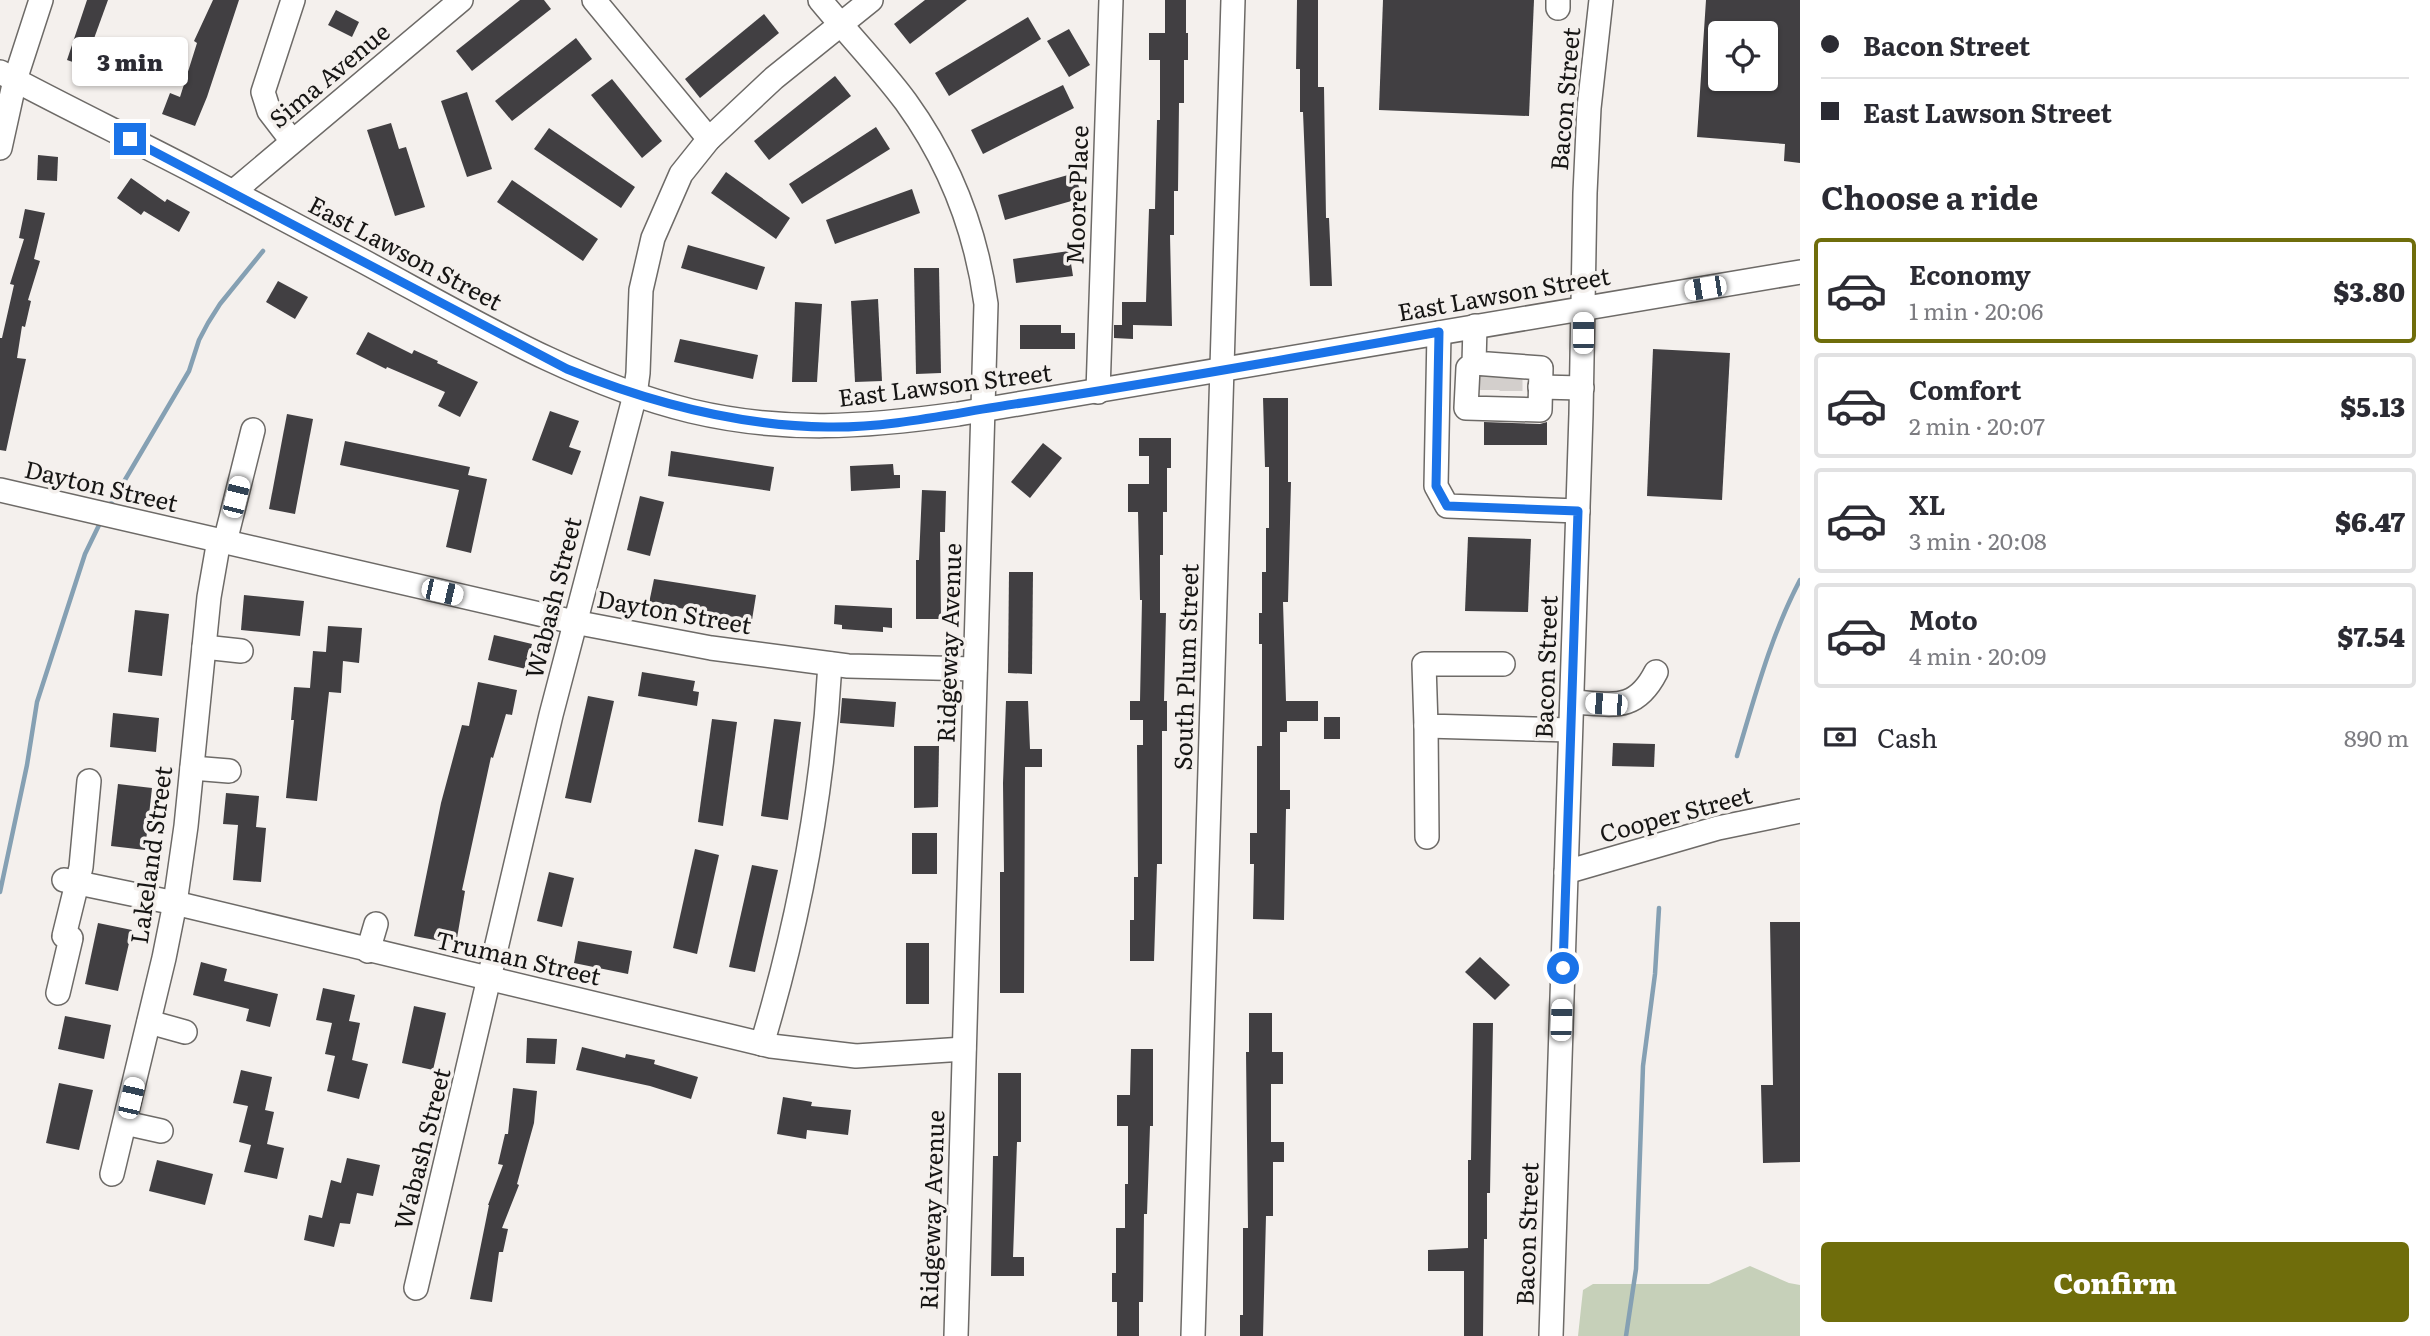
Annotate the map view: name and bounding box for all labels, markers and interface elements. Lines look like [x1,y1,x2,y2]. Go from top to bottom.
street label: Sima Avenue [261,13,396,135]
map controls [1708,21,1778,91]
button: locate [1708,21,1778,91]
street label: Bacon Street [1540,25,1587,172]
text: Bacon Street [1863,25,2030,64]
callout: 3 min [72,38,188,86]
text: 3 min [97,44,163,78]
text: East Lawson Street [1863,92,2112,131]
route end [114,123,146,155]
street label: Moore Place [1056,125,1095,265]
text: Choose a ride [1821,172,2038,220]
street label: East Lawson Street [303,186,510,318]
text: Economy [1909,254,2031,293]
street label: East Lawson Street [1395,257,1613,328]
icon: car [1825,259,1888,322]
text: $3.80 [2333,271,2405,310]
car [1683,274,1728,302]
text: 1 min · 20:06 [1909,293,2043,327]
car [1573,312,1594,354]
street label: East Lawson Street [836,353,1054,414]
text: Comfort [1909,369,2021,408]
icon: car [1825,374,1888,437]
text: $5.13 [2340,386,2405,425]
text: 2 min · 20:07 [1909,408,2045,442]
street label: Dayton Street [21,450,182,519]
car [221,474,252,520]
text: XL [1909,484,1946,523]
icon: car [1825,489,1888,552]
text: $6.47 [2335,501,2405,540]
street label: Wabash Street [515,513,589,682]
text: 3 min · 20:08 [1909,523,2047,557]
street label: Ridgeway Avenue [927,542,968,744]
street label: South Plum Street [1163,562,1206,771]
car [420,577,465,607]
street label: Dayton Street [594,580,755,641]
street label: Bacon Street [1525,594,1565,739]
text: Moto [1909,599,1978,638]
icon: car [1825,604,1888,667]
text: $7.54 [2337,616,2405,655]
text: 4 min · 20:09 [1909,638,2046,672]
car [1585,692,1628,716]
text: Cash [1877,717,1938,756]
icon: cash [1821,718,1859,756]
text: 890 m [2344,720,2409,754]
street label: Lakeland Street [120,763,179,946]
street label: Cooper Street [1595,775,1756,850]
street label: Truman Street [432,921,605,993]
route start [1547,952,1579,984]
car [1550,999,1573,1041]
street label: Wabash Street [384,1064,458,1233]
car [117,1075,146,1121]
street label: Ridgeway Avenue [910,1109,951,1311]
street label: Bacon Street [1506,1161,1546,1306]
button: Confirm [1821,1242,2409,1322]

